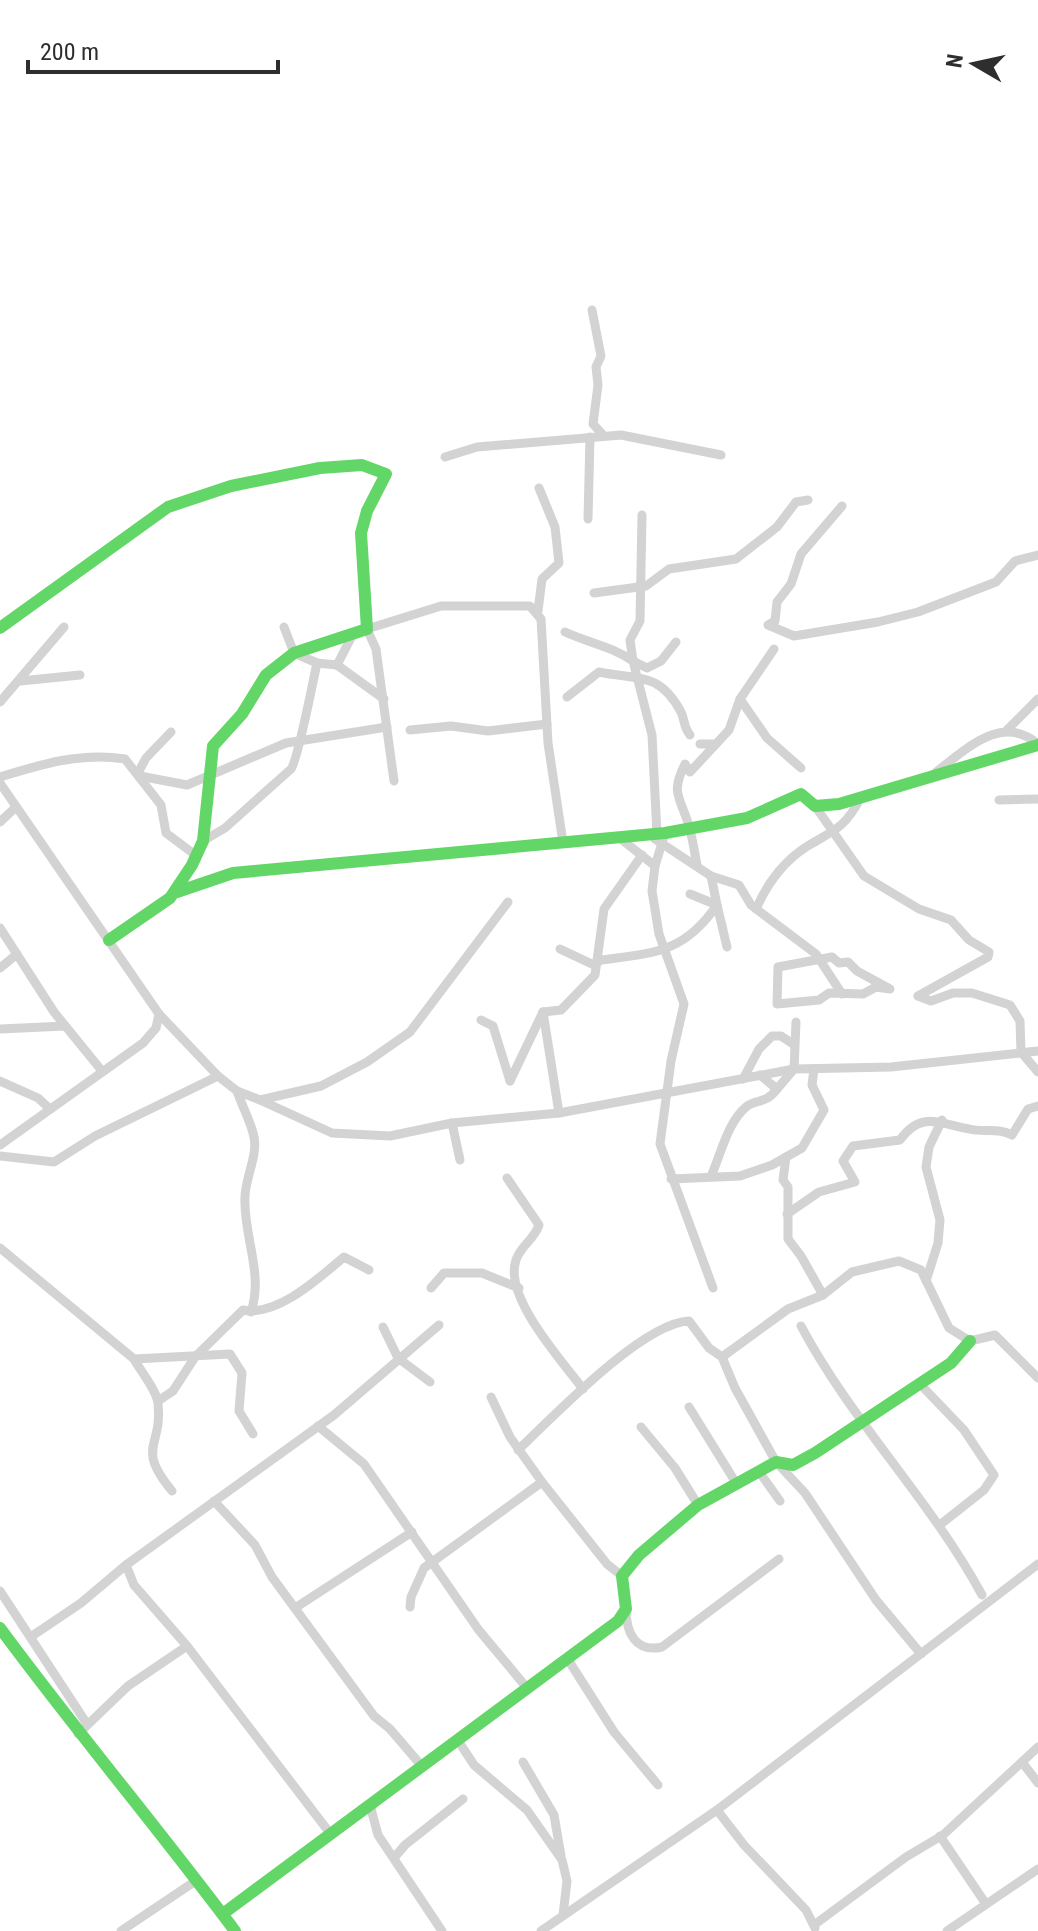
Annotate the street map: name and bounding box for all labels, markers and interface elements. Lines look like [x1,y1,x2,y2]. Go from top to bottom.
scale bar [28,24,278,74]
north arrow [934,24,1014,104]
text: 200 m [40,38,99,66]
text: N [941,52,968,70]

